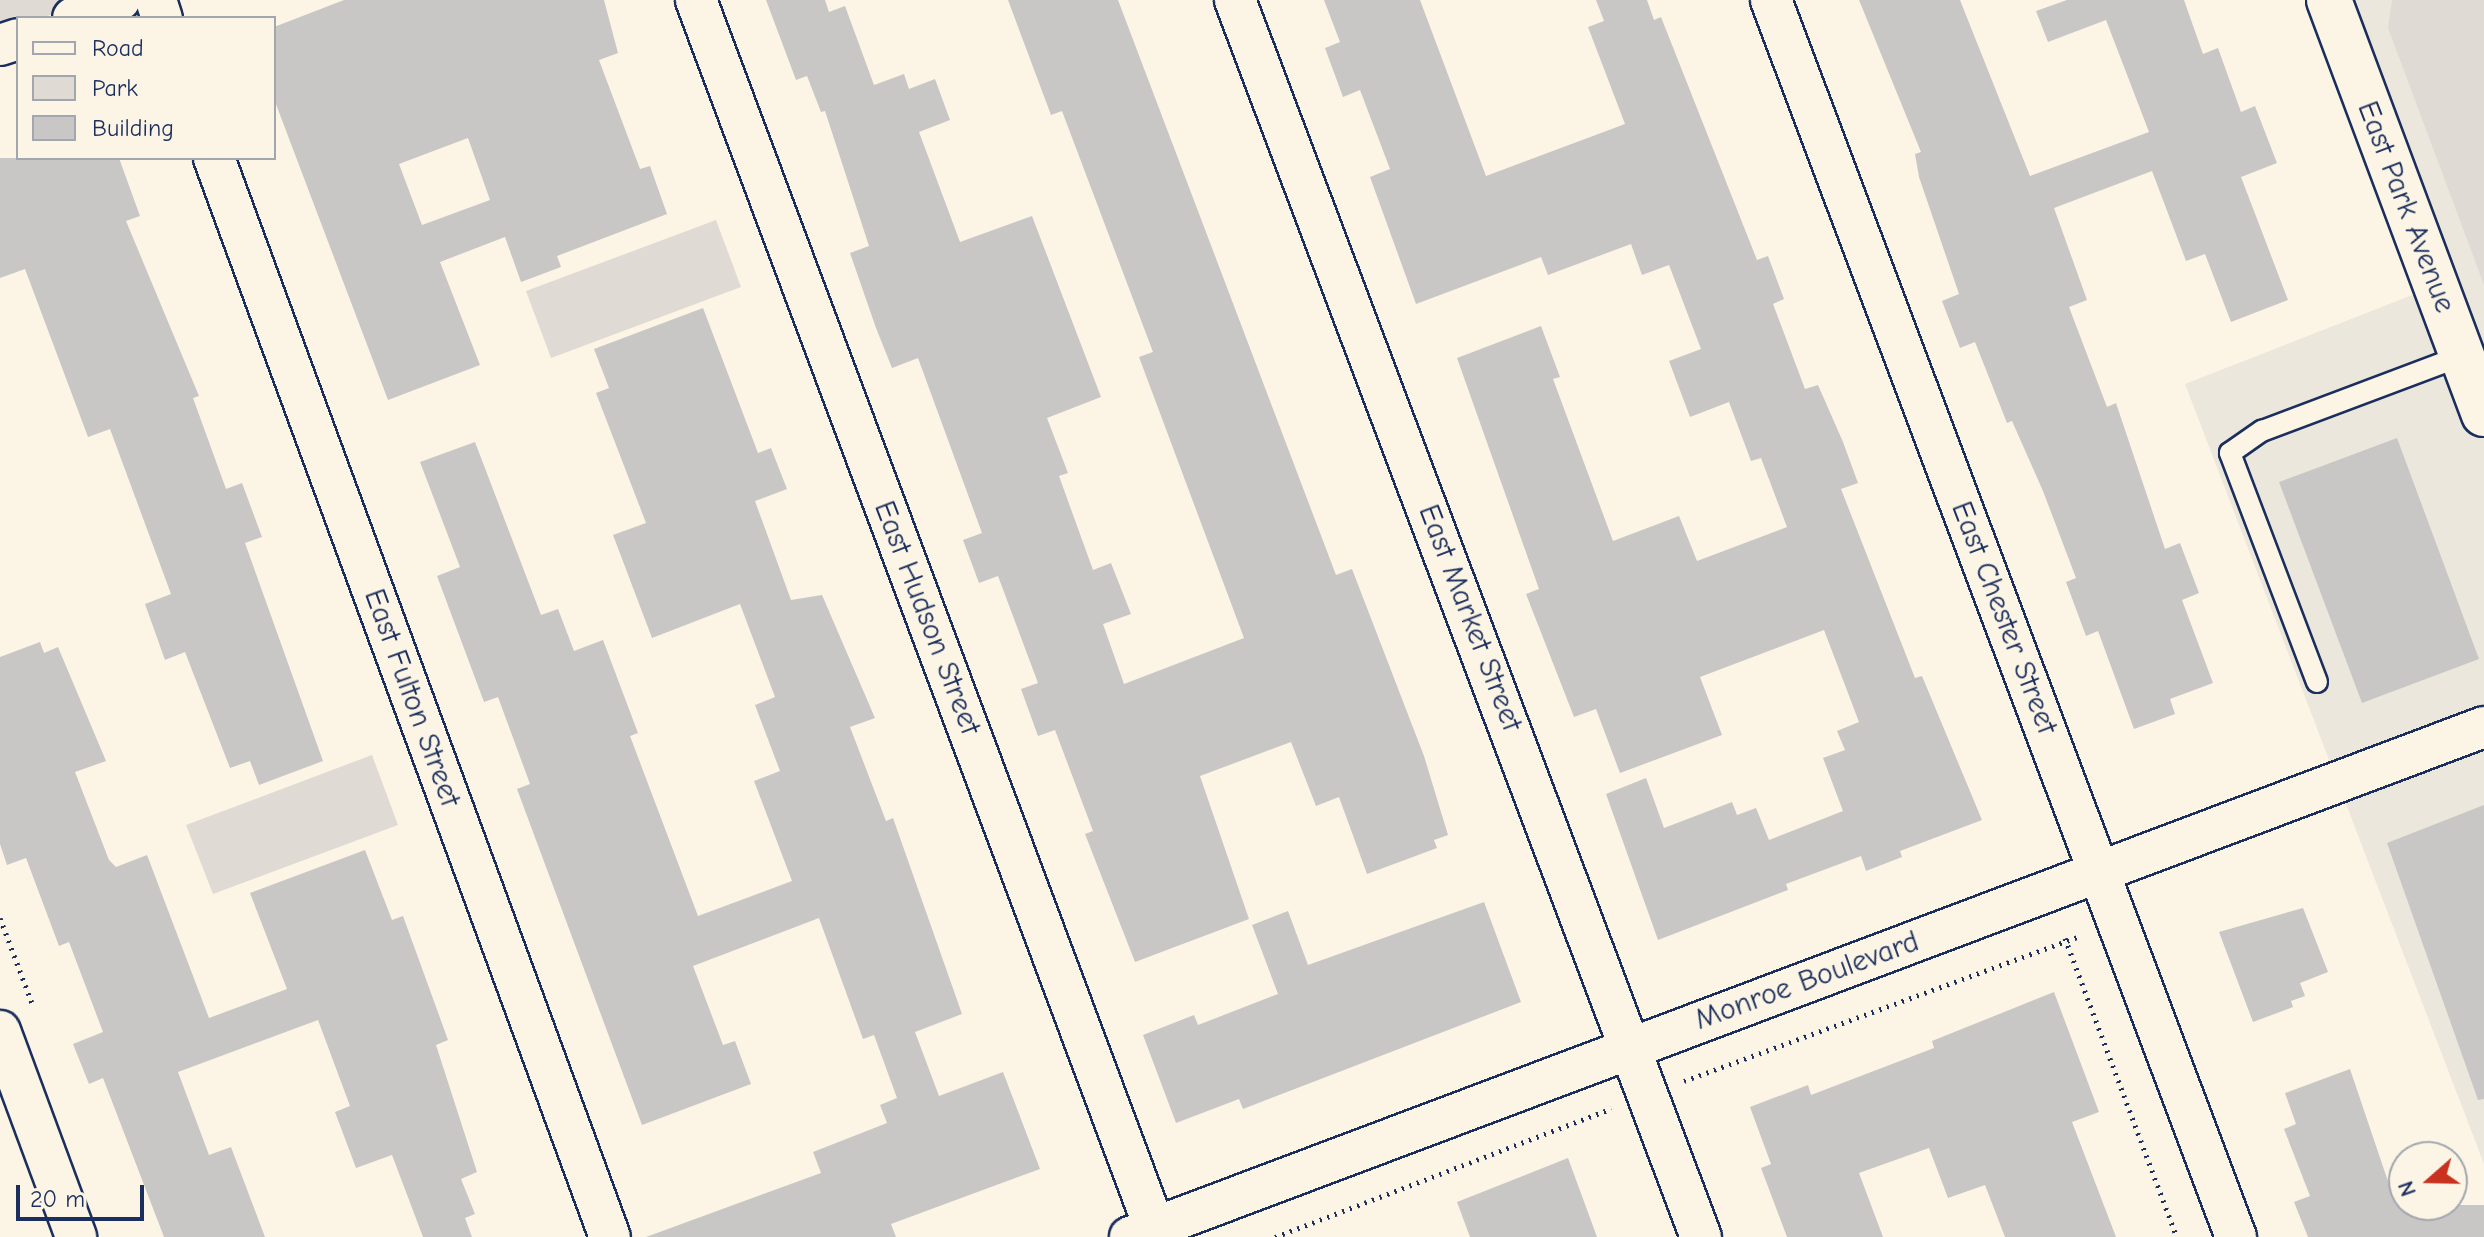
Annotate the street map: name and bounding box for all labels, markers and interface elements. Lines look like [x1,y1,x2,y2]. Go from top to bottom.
legend [16,16,276,160]
text: Road [92,34,144,62]
text: Park [92,74,138,102]
street label: East Park Avenue [2349,96,2463,318]
text: Building [92,114,174,142]
street label: East Hudson Street [866,496,988,740]
street label: East Chester Street [1943,497,2065,739]
street label: East Market Street [1410,500,1530,736]
street label: East Fulton Street [356,584,468,812]
street label: Monroe Boulevard [1690,924,1924,1038]
north arrow [2388,1141,2468,1221]
scale bar [20,1169,148,1219]
text: N [2393,1177,2422,1200]
text: 20 m [30,1185,85,1213]

